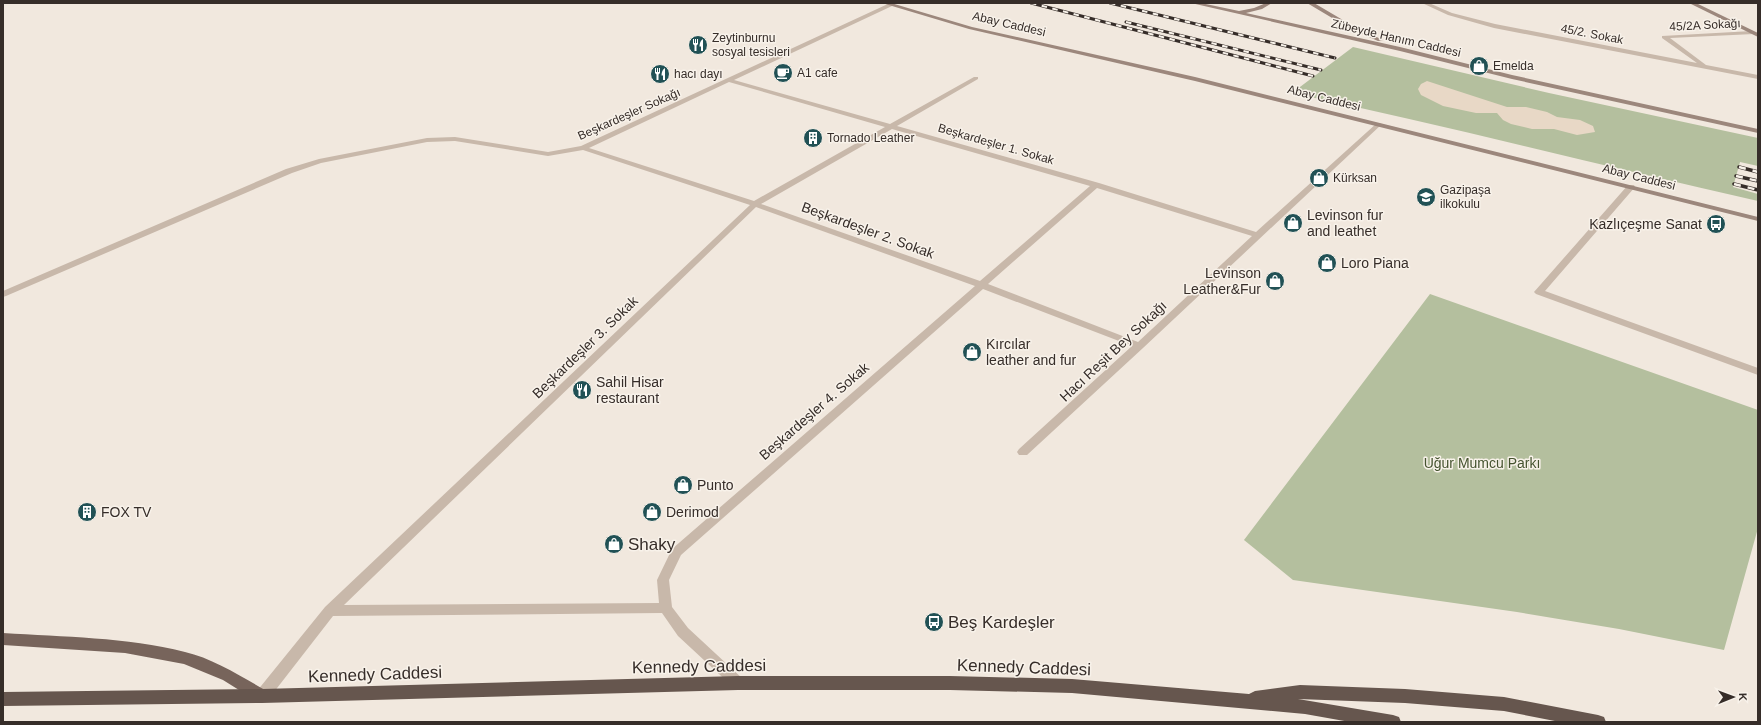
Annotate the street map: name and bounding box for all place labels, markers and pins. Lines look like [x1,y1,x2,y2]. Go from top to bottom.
place label: Zeytinburnu sosyal tesisleri [712,31,790,59]
restaurant icon: Zeytinburnu sosyal tesisleri [687,34,709,56]
shop icon: Emelda [1468,55,1490,77]
place label: Emelda [1493,59,1534,73]
cafe icon: A1 cafe [772,62,794,84]
restaurant icon: hacı dayı [649,63,671,85]
place label: A1 cafe [797,66,838,80]
place label: hacı dayı [674,67,723,81]
building icon: Tornado Leather [802,127,824,149]
place label: Tornado Leather [827,131,914,145]
shop icon: Kürksan [1308,167,1330,189]
place label: Kürksan [1333,171,1377,185]
place label: Gazipaşa ilkokulu [1440,183,1491,211]
school or university icon: Gazipaşa ilkokulu [1415,186,1437,208]
place label: Levinson fur and leathet [1307,207,1384,239]
shop icon: Levinson fur and leathet [1282,212,1304,234]
bus stop icon: Kazlıçeşme Sanat [1705,213,1727,235]
place label: Kazlıçeşme Sanat [1589,216,1702,232]
shop icon: Loro Piana [1316,252,1338,274]
place label: Loro Piana [1341,255,1409,271]
place label: Levinson Leather&Fur [1183,265,1261,297]
shop icon: Levinson Leather&Fur [1264,270,1286,292]
place label: Kırcılar leather and fur [986,336,1077,368]
shop icon: Kırcılar leather and fur [961,341,983,363]
place label: Sahil Hisar restaurant [596,374,664,406]
restaurant icon: Sahil Hisar restaurant [571,379,593,401]
shop icon: Punto [672,474,694,496]
place label: Punto [697,477,734,493]
building icon: FOX TV [76,501,98,523]
shop icon: Derimod [641,501,663,523]
place label: FOX TV [101,504,152,520]
place label: Derimod [666,504,719,520]
shop icon: Shaky [603,533,625,555]
place label: Shaky [628,535,676,554]
bus stop icon: Beş Kardeşler [923,611,945,633]
place label: Beş Kardeşler [948,613,1055,632]

